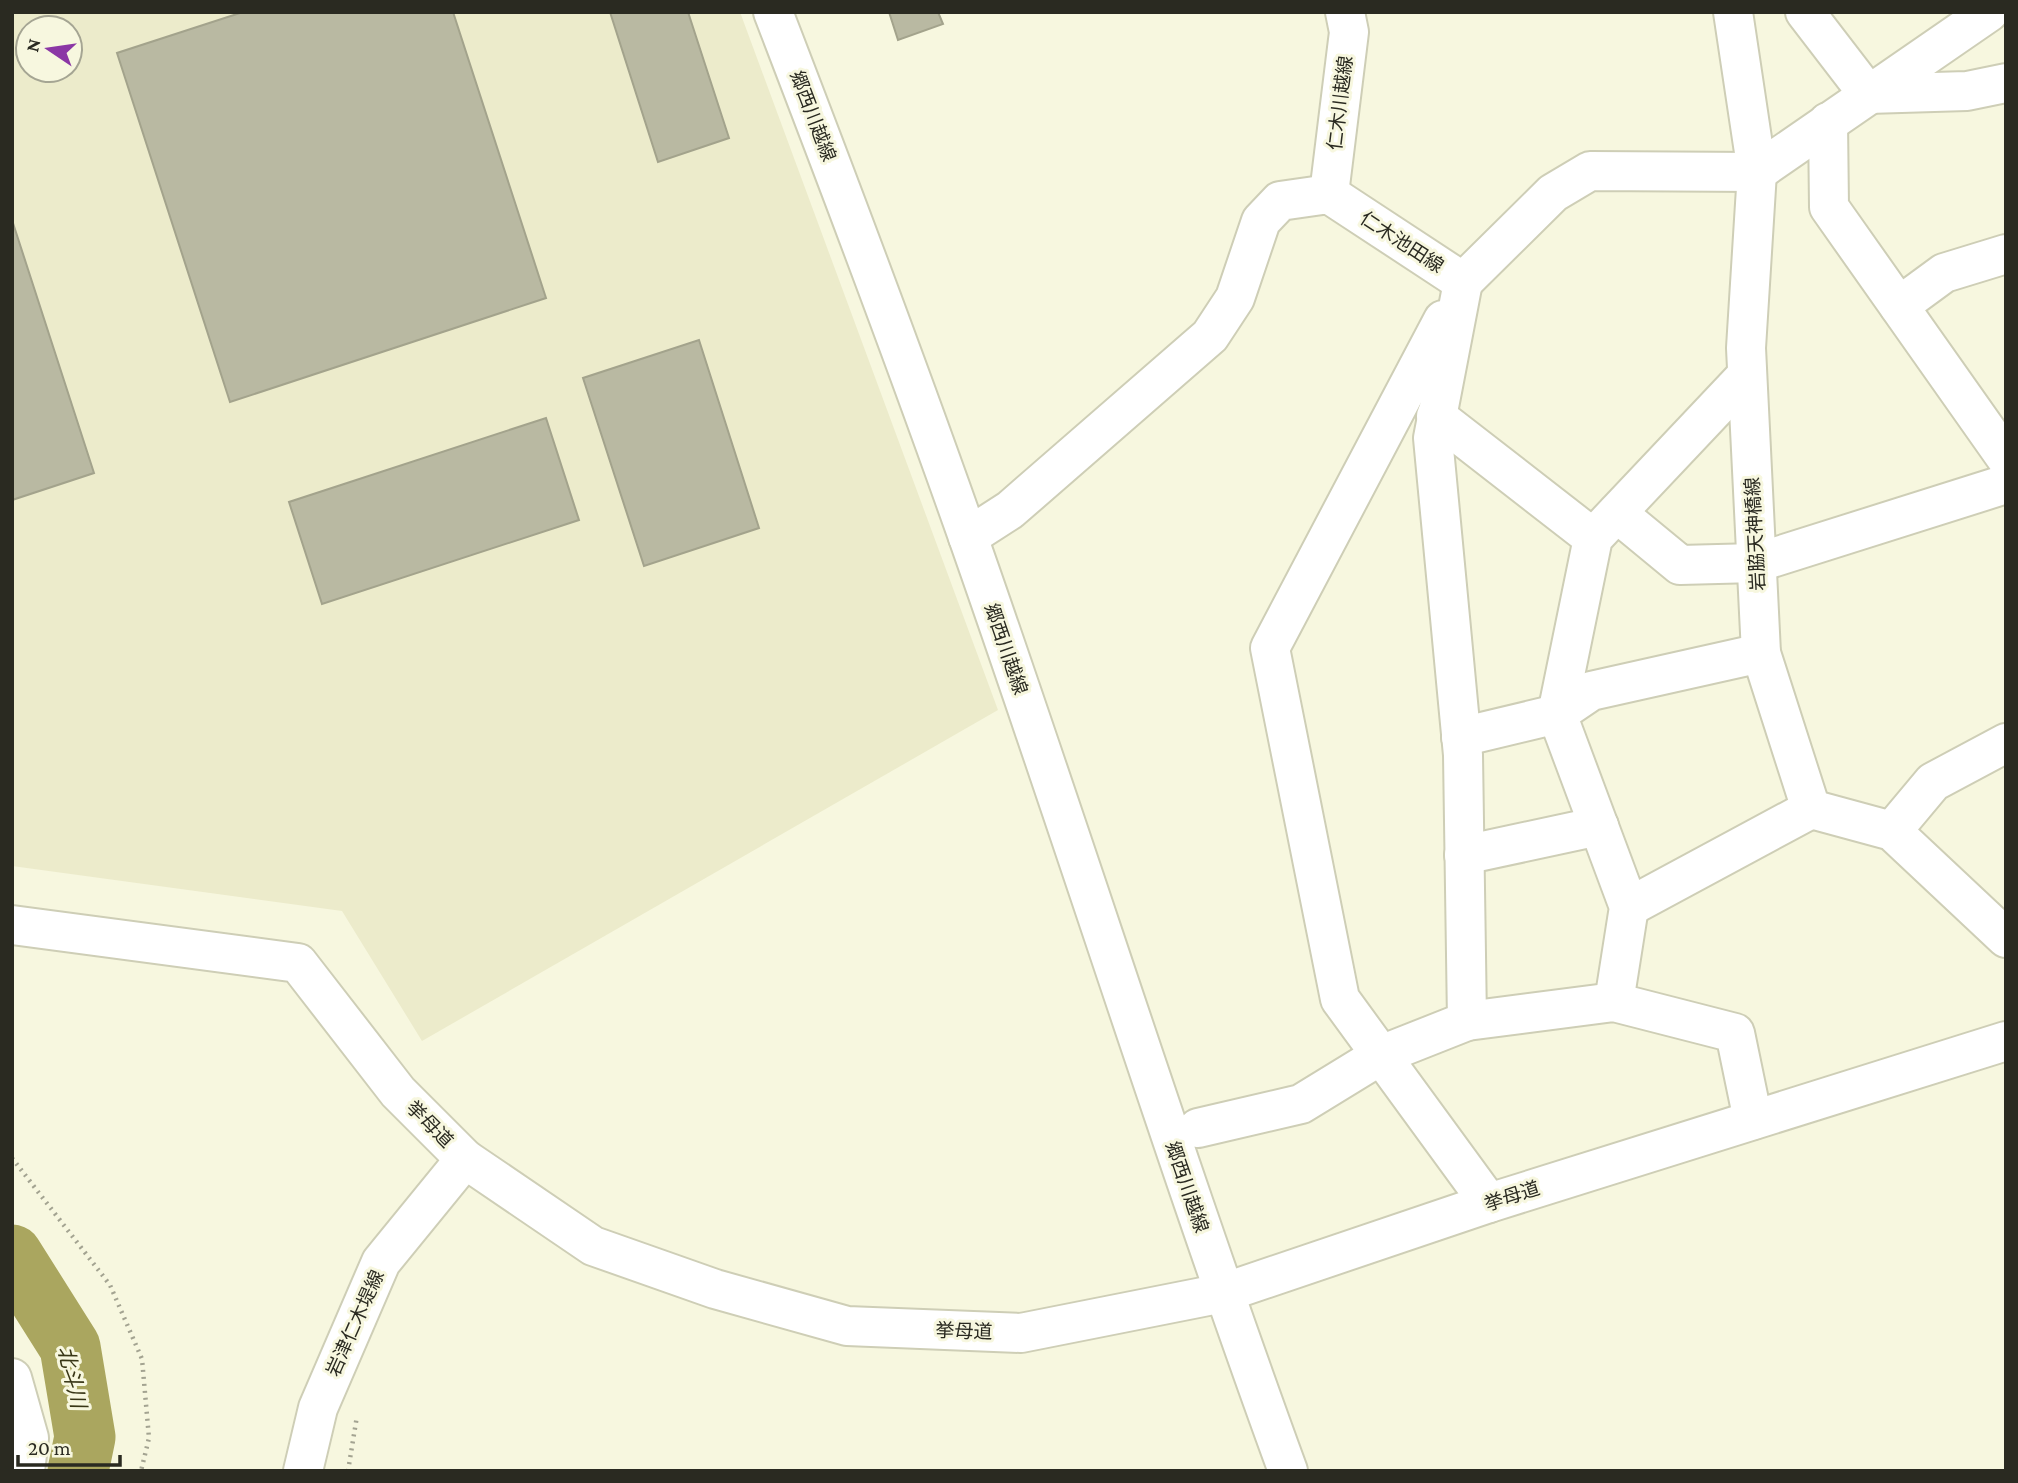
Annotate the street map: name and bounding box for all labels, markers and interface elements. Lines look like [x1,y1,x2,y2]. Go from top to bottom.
north arrow [14,14,84,84]
text: N [21,37,45,54]
street label: 仁木川越線 [1324,55,1356,151]
street label: 郷西川越線 [786,68,840,164]
street label: 仁木池田線 [1356,207,1448,277]
street label: 岩脇天神橋線 [1742,477,1768,591]
street label: 郷西川越線 [981,601,1031,697]
street label: 挙母道 [402,1096,458,1152]
street label: 郷西川越線 [1162,1139,1212,1235]
street label: 挙母道 [1482,1177,1542,1215]
street label: 岩津仁木堤線 [322,1267,388,1379]
street label: 挙母道 [935,1320,993,1342]
water label: 北斗川 [53,1344,91,1412]
scale bar [18,1424,119,1468]
text: 20 m [28,1436,71,1460]

